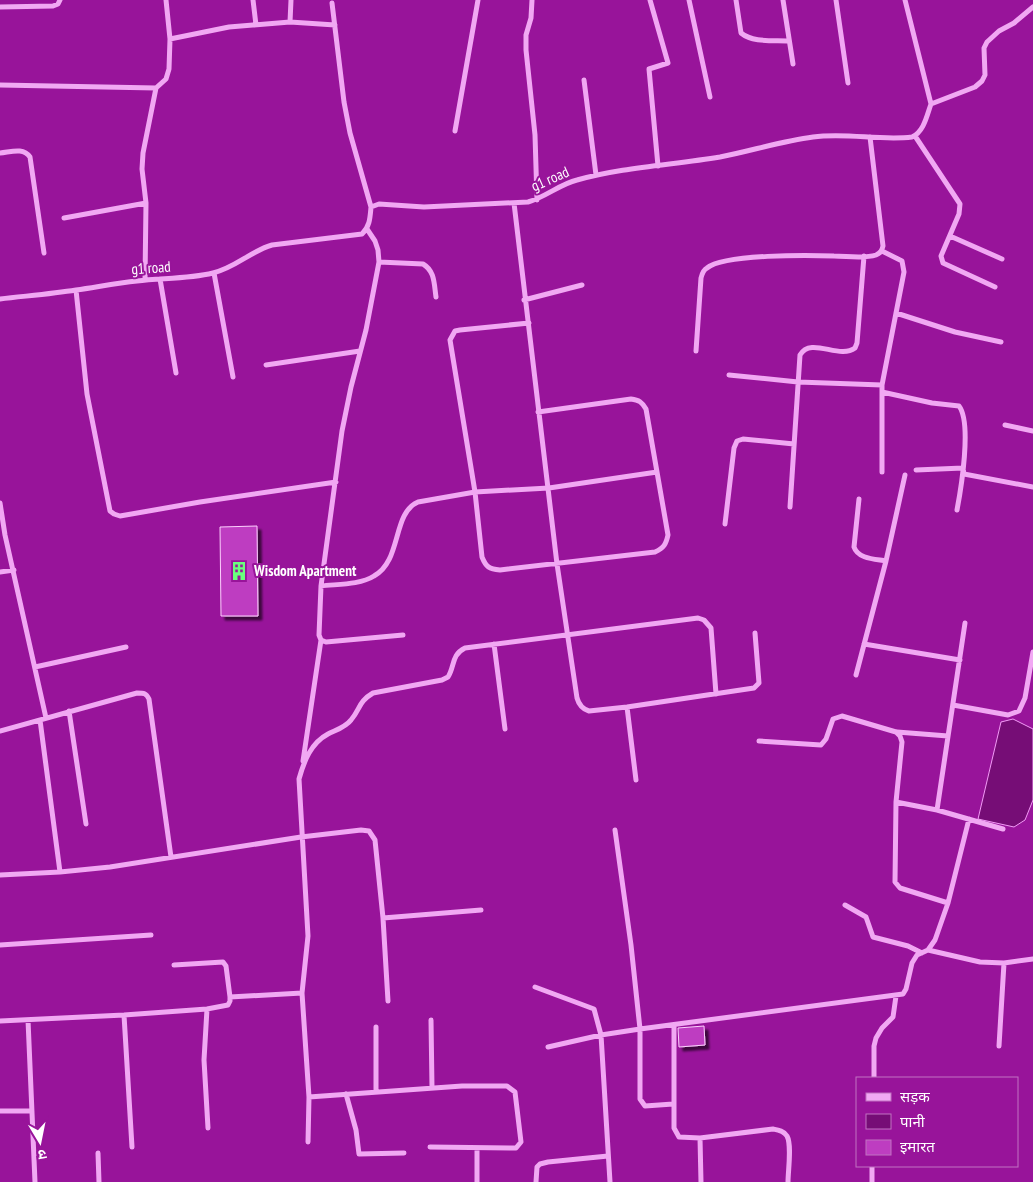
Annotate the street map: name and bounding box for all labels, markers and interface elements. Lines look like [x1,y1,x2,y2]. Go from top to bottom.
street label: g1 road [528,162,572,195]
street label: g1 road [131,257,171,278]
building icon: Wisdom Apartment [228,560,250,582]
place label: Wisdom Apartment [253,561,357,580]
legend [856,1077,1018,1167]
text: सड़क [900,1087,930,1106]
text: पानी [900,1112,926,1131]
north arrow [15,1117,65,1167]
text: इमारत [900,1137,935,1156]
text: उ [36,1145,48,1165]

